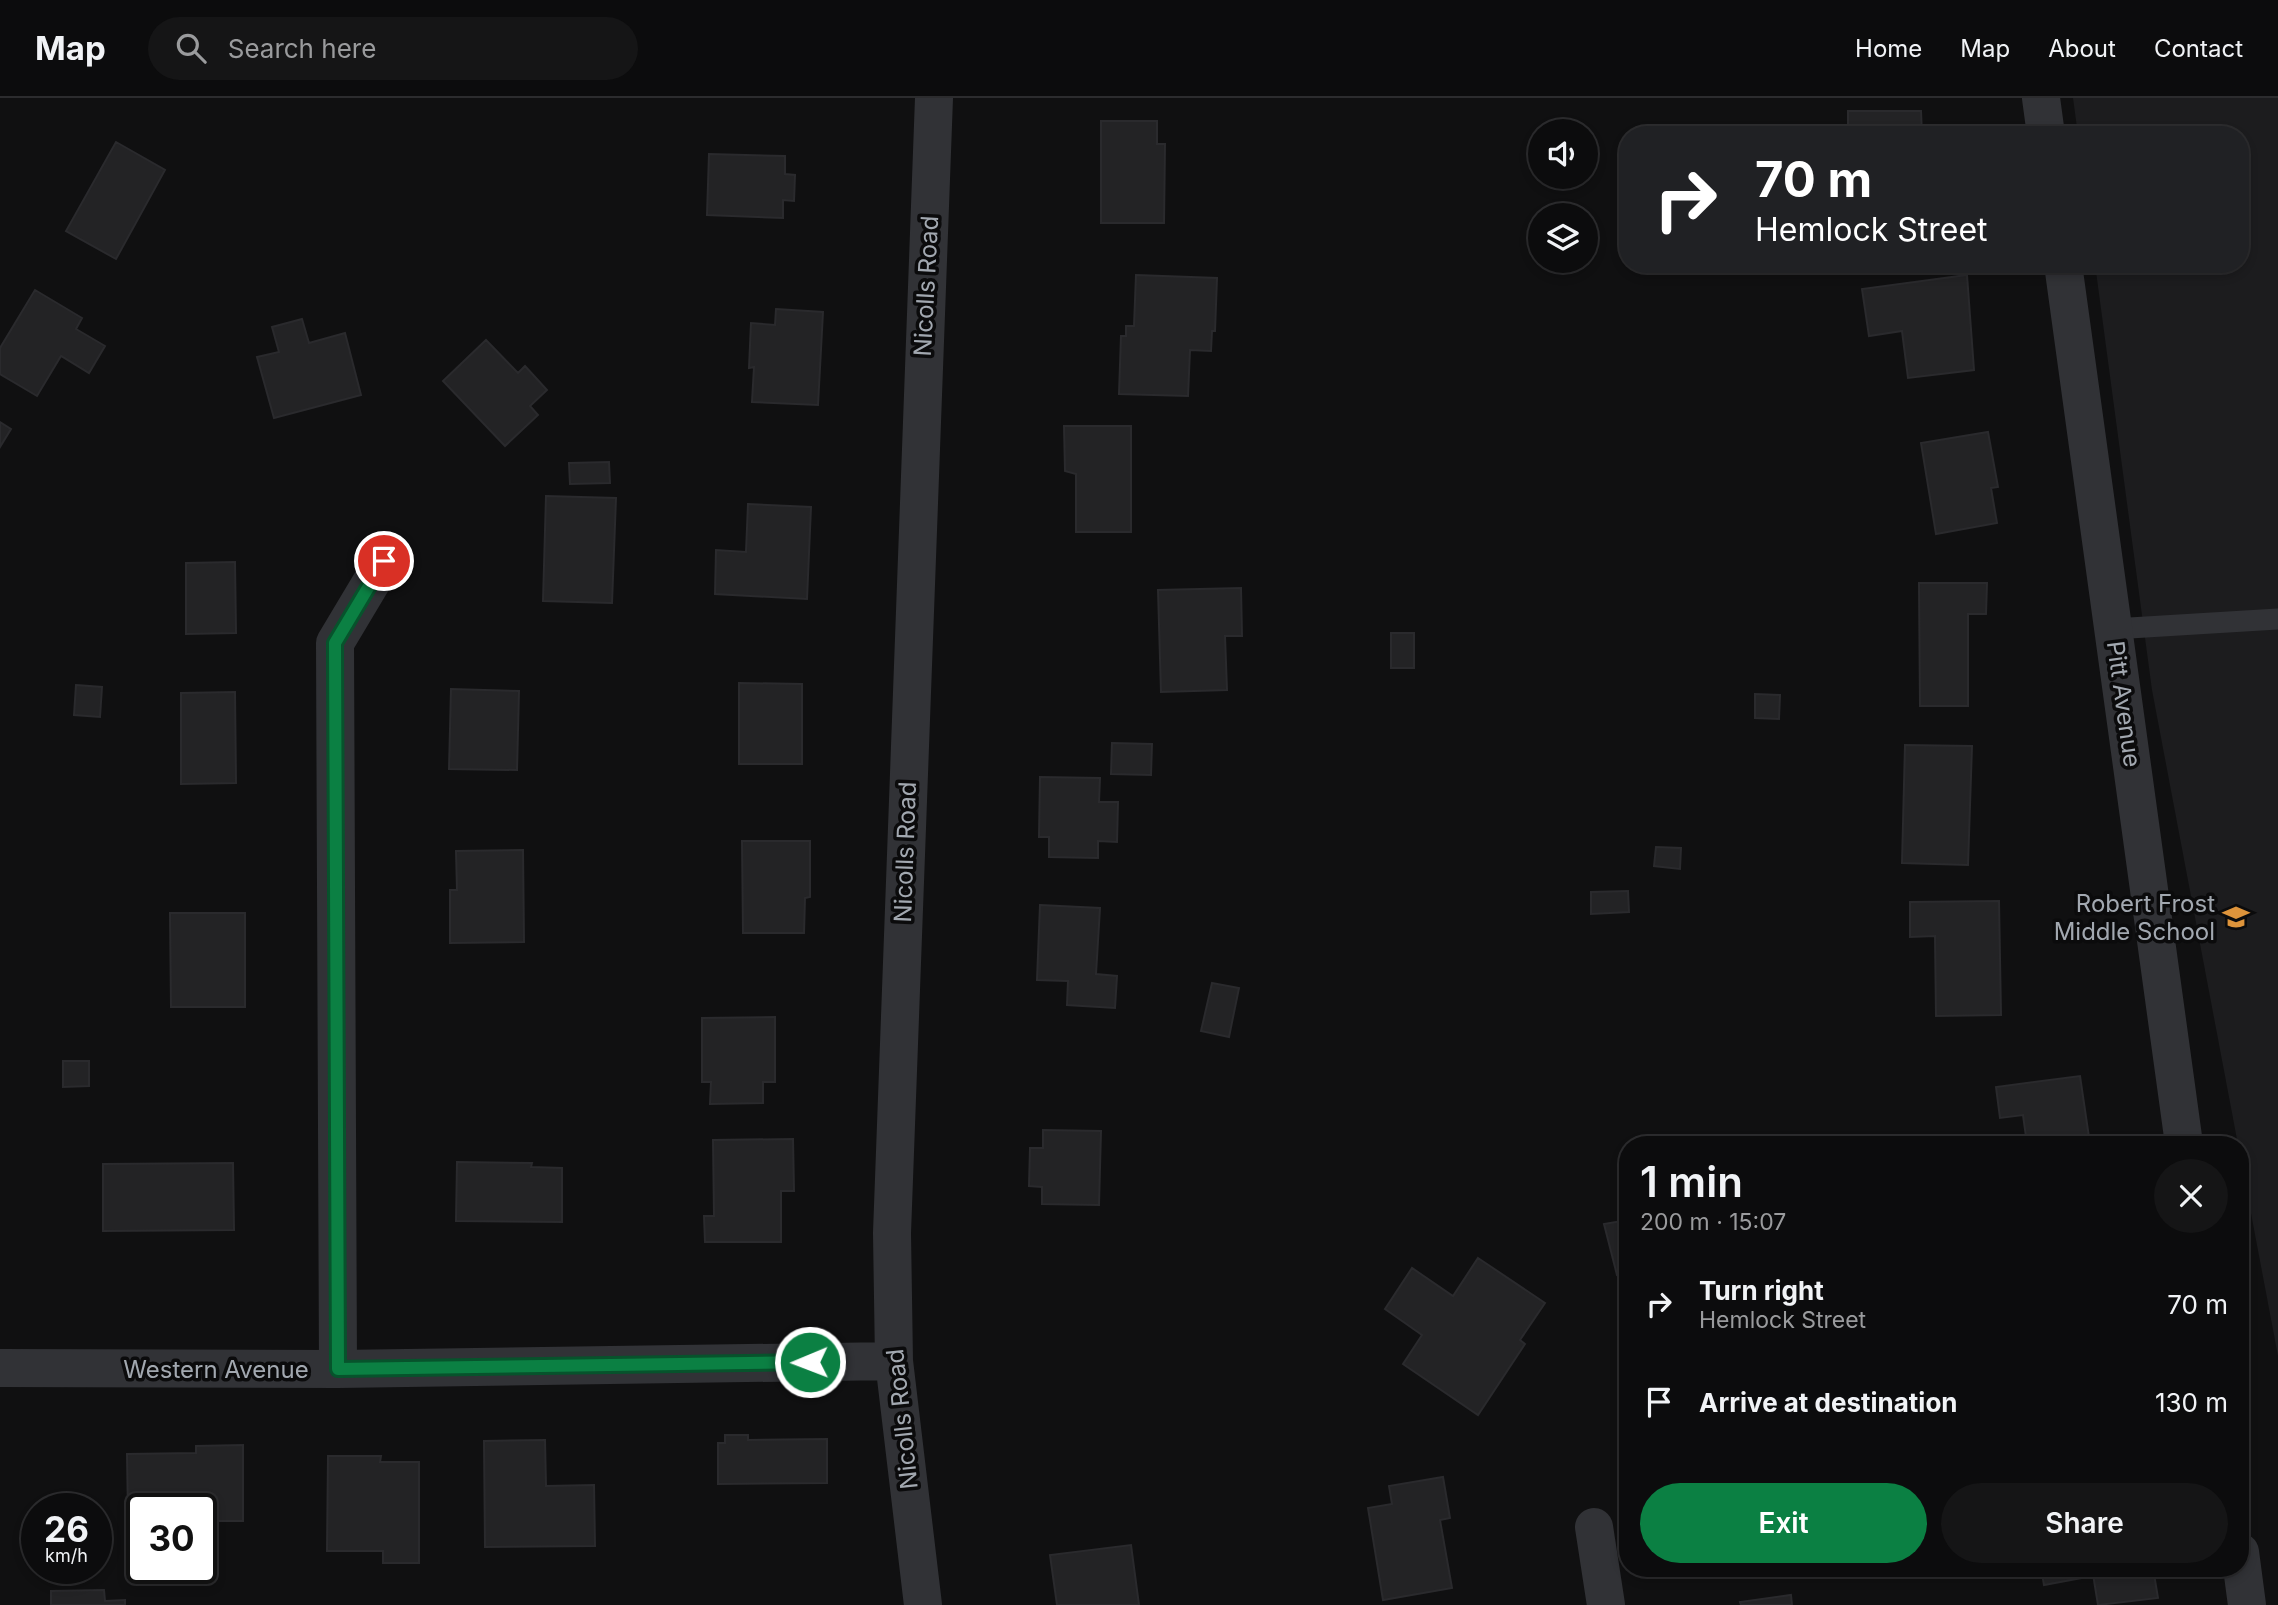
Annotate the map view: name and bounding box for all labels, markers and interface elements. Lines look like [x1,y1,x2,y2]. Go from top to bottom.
search box [148,17,638,80]
text: Map [35,28,106,68]
icon: search [172,29,210,67]
text: Search here [228,33,376,64]
text: Home [1855,34,1922,63]
text: Map [1960,34,2010,63]
text: About [2048,34,2116,63]
text: Contact [2154,34,2243,63]
map controls [1528,119,1598,273]
button: sound [1528,119,1598,189]
text: 70 m [1755,150,1872,209]
icon: right [1640,154,1731,245]
button: layers [1528,203,1598,273]
text: Hemlock Street [1755,210,1988,249]
street label: Nicolls Road [908,215,944,357]
pin [354,531,414,591]
icon: arrive [365,542,403,580]
street label: Pitt Avenue [2101,639,2147,769]
street label: Nicolls Road [888,781,922,923]
place label: Robert Frost Middle School [2054,889,2215,946]
school or university icon: Robert Frost Middle School [2221,902,2251,932]
text: 1 min [1640,1156,1743,1207]
button: close [2154,1159,2228,1233]
text: 200 m · 15:07 [1640,1208,1786,1236]
text: Turn right [1699,1275,1824,1306]
icon: right [1640,1285,1678,1323]
text: 70 m [2167,1289,2228,1320]
text: Hemlock Street [1699,1306,1866,1334]
position arrow [773,1325,847,1399]
street label: Nicolls Road [880,1347,924,1491]
street label: Western Avenue [123,1355,309,1384]
icon: arrive [1640,1383,1678,1421]
text: Arrive at destination [1699,1387,1958,1418]
text: 130 m [2155,1387,2228,1418]
button: Exit [1640,1483,1927,1563]
button: Share [1941,1483,2228,1563]
speed limit sign: 30 [126,1493,217,1584]
text: 26 [44,1508,89,1550]
text: km/h [45,1545,88,1566]

